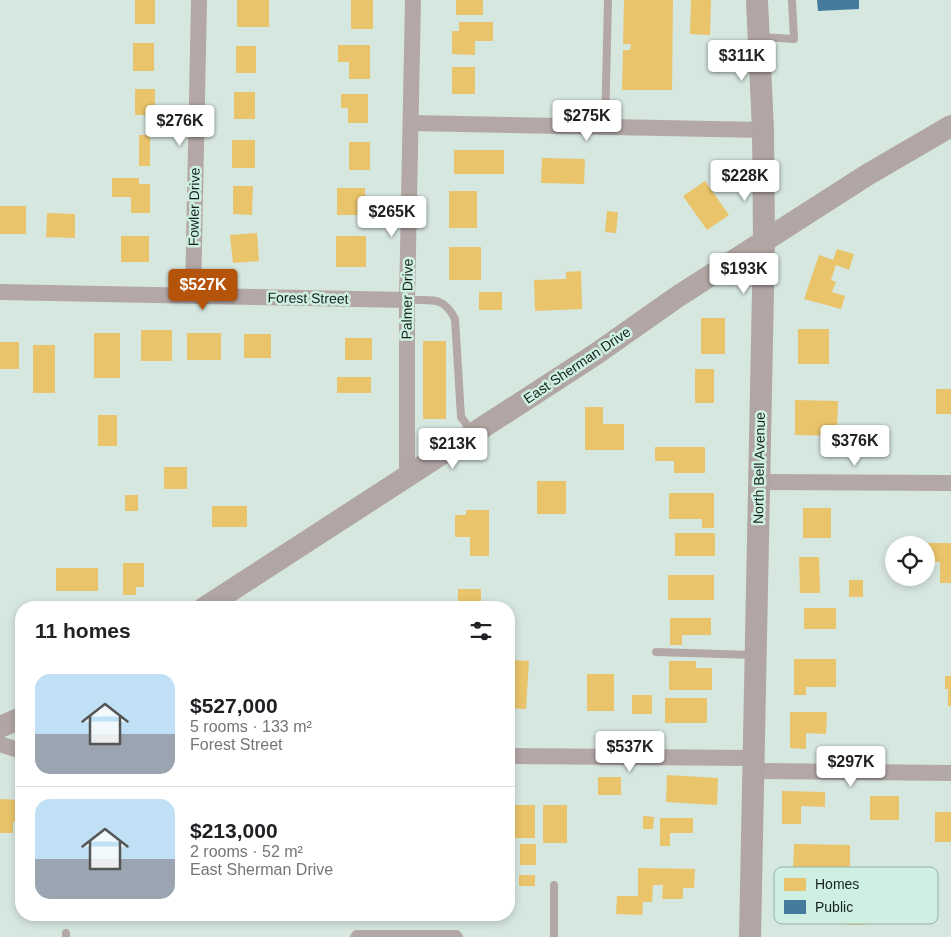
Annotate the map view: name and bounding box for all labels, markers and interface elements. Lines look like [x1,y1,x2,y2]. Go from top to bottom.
pin: $311K [707,39,777,82]
text: $311K [719,47,765,64]
pin: $275K [552,100,622,142]
pin: $276K [145,104,215,147]
text: $275K [563,107,611,124]
text: $276K [156,112,204,129]
pin: $228K [710,160,780,202]
street label: Fowler Drive [185,167,203,246]
text: $228K [721,167,769,184]
pin: $265K [357,196,427,238]
text: $265K [368,203,416,220]
pin: $193K [709,252,779,295]
street label: Palmer Drive [398,258,416,340]
text: $193K [720,260,768,277]
pin: $527K [168,268,238,311]
text: $527K [179,276,227,293]
street label: Forest Street [267,289,349,307]
street label: East Sherman Drive [521,323,634,407]
street label: North Bell Avenue [750,412,768,524]
pin: $376K [820,424,890,467]
pin: $213K [418,428,488,470]
text: $376K [831,432,879,449]
text: $213K [429,435,477,452]
map controls [885,536,935,586]
button: locate [885,536,935,586]
icon: filters [467,617,495,645]
text: 11 homes [35,619,131,642]
icon: home [75,694,135,754]
text: $527,000 [190,694,278,717]
text: 5 rooms · 133 m² [190,718,312,735]
pin: $537K [595,730,665,773]
text: Forest Street [190,736,282,753]
text: $537K [606,738,654,755]
pin: $297K [816,746,886,788]
text: $297K [827,753,875,770]
icon: home [75,819,135,879]
text: $213,000 [190,819,278,842]
text: 2 rooms · 52 m² [190,843,303,860]
text: East Sherman Drive [190,861,333,878]
legend [774,867,938,924]
text: Homes [815,876,859,892]
text: Public [815,899,853,915]

